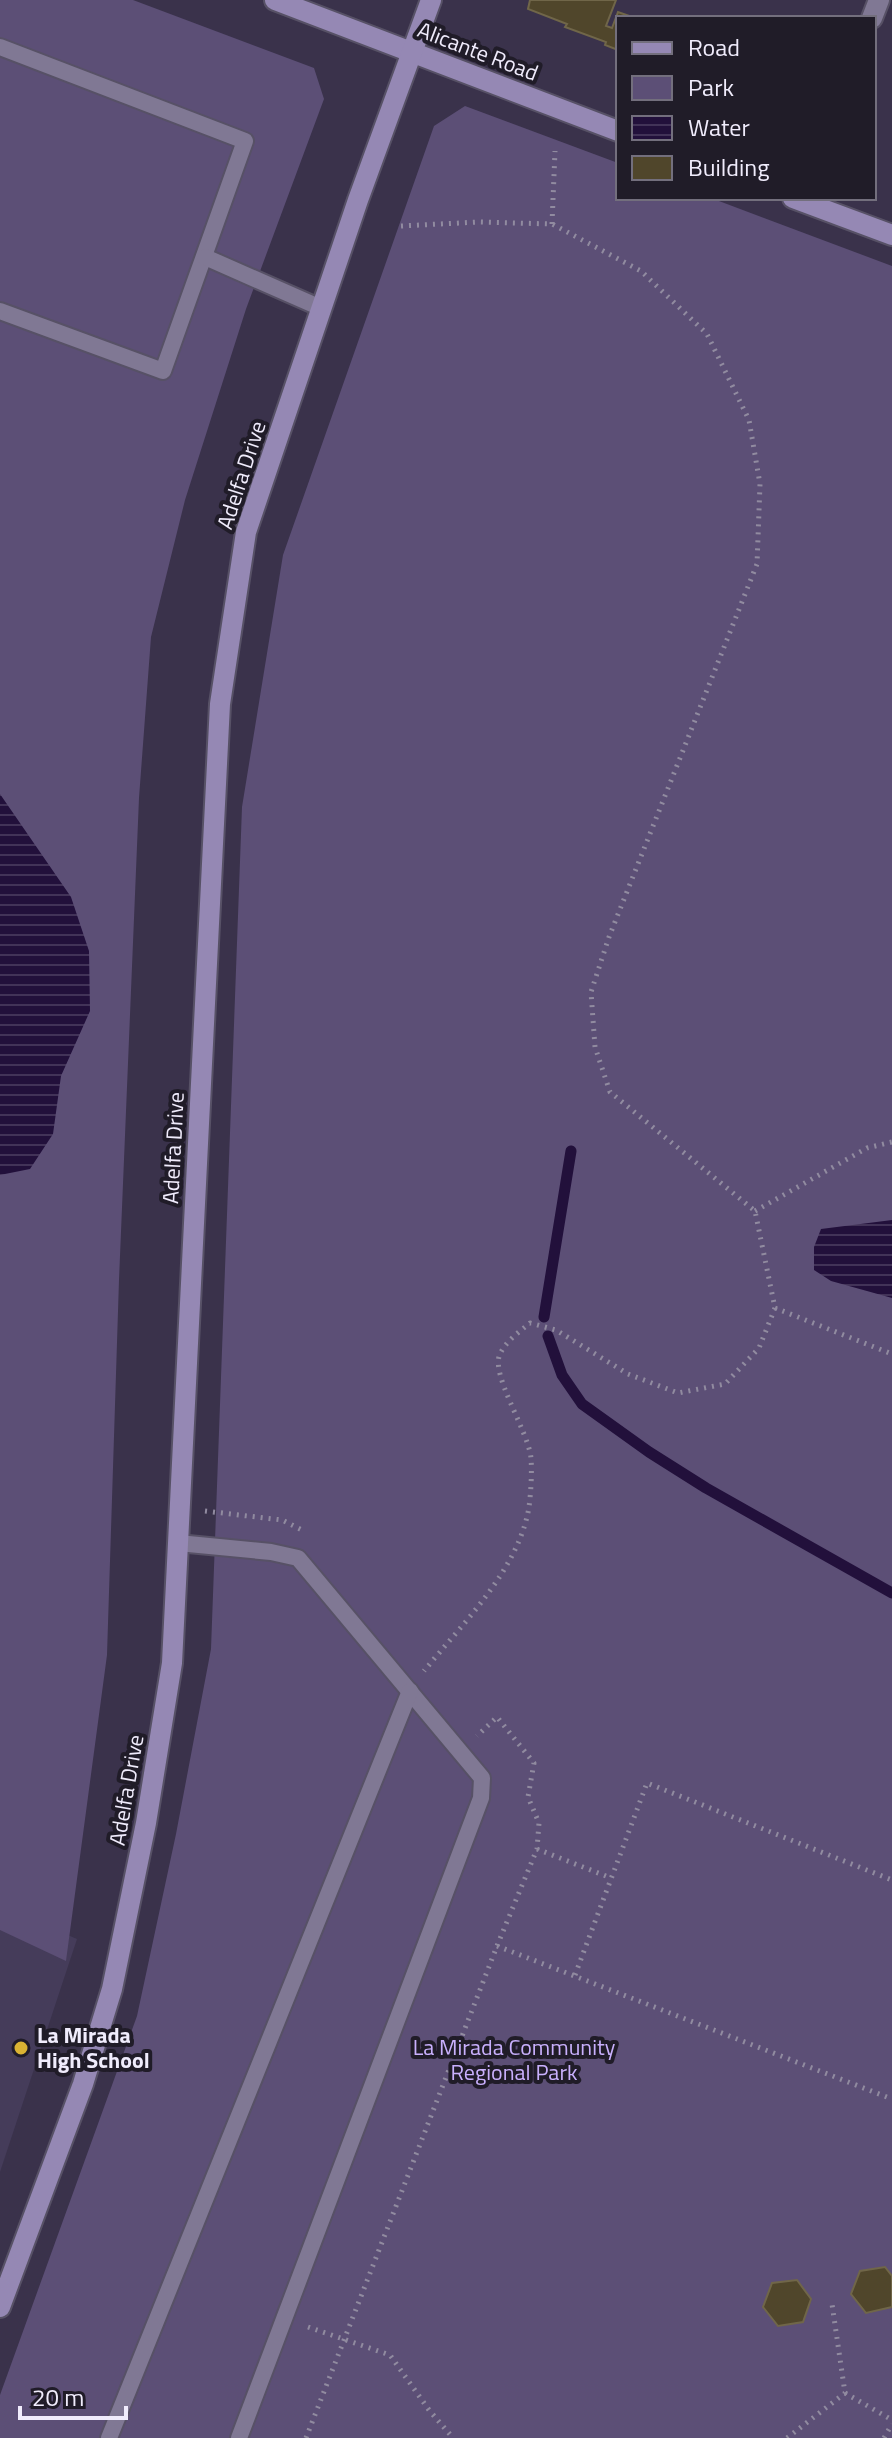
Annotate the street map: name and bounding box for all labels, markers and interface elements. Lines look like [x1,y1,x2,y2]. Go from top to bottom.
street label: Alicante Road [413,12,543,90]
legend [616,16,876,200]
text: Road [688,29,740,65]
text: Park [688,69,734,105]
text: Water [688,109,750,145]
text: Building [688,149,770,185]
street label: Adelfa Drive [208,416,274,534]
street label: Adelfa Drive [153,1091,193,1205]
street label: Adelfa Drive [100,1732,152,1848]
place label: La Mirada High School [37,2018,150,2077]
park label: La Mirada Community Regional Park [413,2030,616,2089]
marker: La Mirada High School [12,2039,30,2057]
scale bar [20,2370,126,2420]
text: 20 m [32,2379,84,2415]

